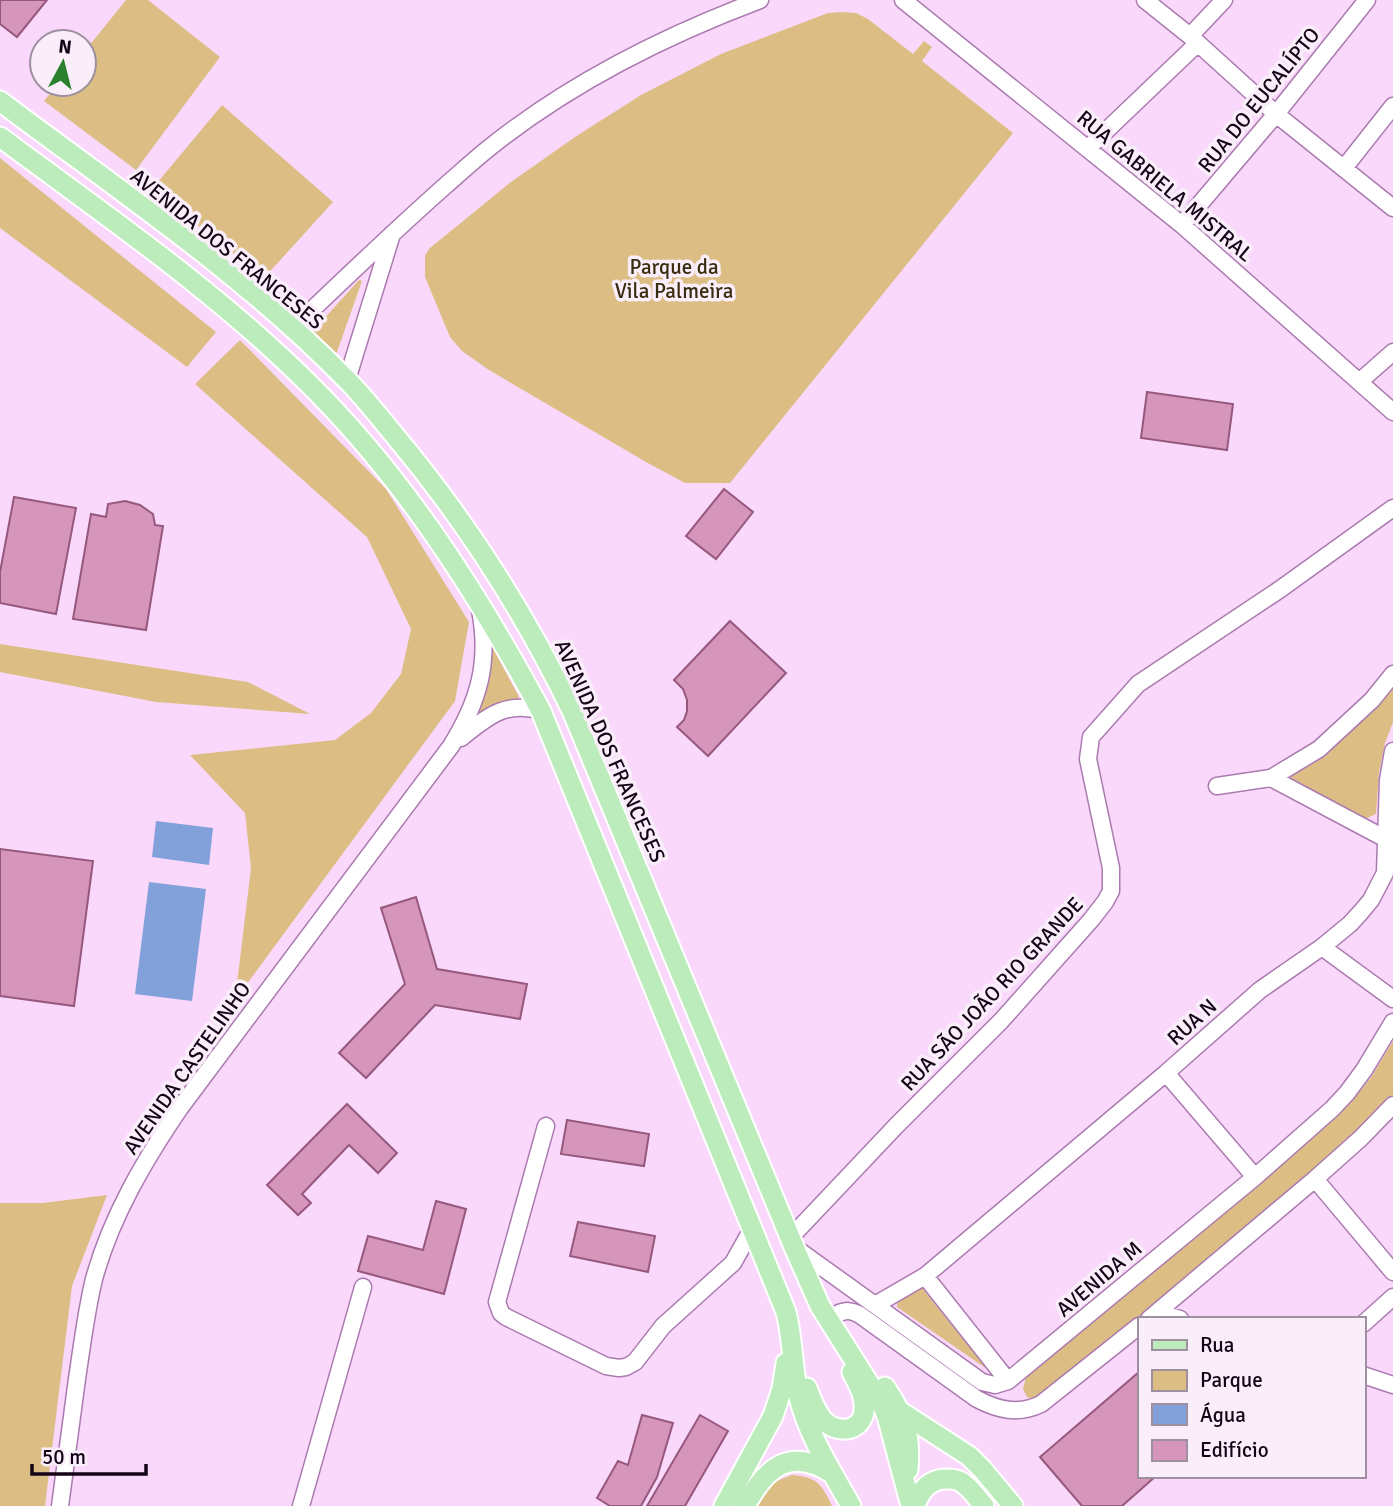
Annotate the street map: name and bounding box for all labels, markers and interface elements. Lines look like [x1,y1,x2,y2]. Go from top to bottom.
street label: RUA DO EUCALÍPTO [1193,22,1325,178]
north arrow [28,28,98,98]
text: N [57,34,73,60]
street label: RUA GABRIELA MISTRAL [1072,105,1259,268]
street label: AVENIDA DOS FRANCESES [125,163,329,335]
park label: Parque da Vila Palmeira [615,254,733,304]
street label: AVENIDA DOS FRANCESES [549,636,671,866]
street label: RUA SÃO JOÃO RIO GRANDE [895,892,1089,1096]
street label: AVENIDA CASTELINHO [118,977,256,1159]
street label: RUA N [1162,993,1222,1051]
street label: AVENIDA M [1051,1236,1147,1322]
legend [1138,1317,1365,1478]
text: Rua [1200,1332,1234,1358]
text: Parque [1200,1367,1263,1393]
text: Água [1200,1402,1246,1428]
scale bar [32,1432,145,1476]
text: Edifício [1200,1437,1269,1463]
text: 50 m [42,1444,86,1470]

